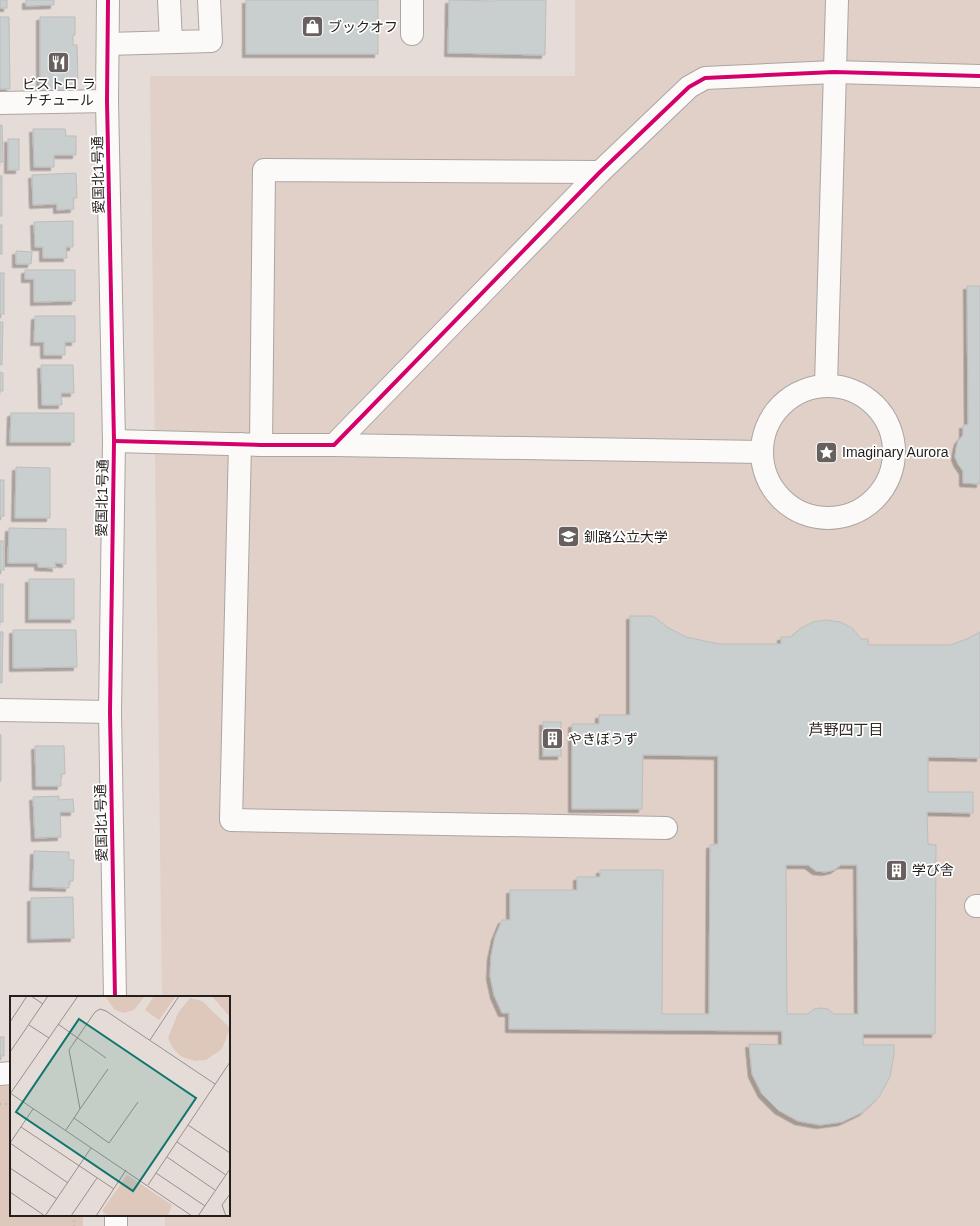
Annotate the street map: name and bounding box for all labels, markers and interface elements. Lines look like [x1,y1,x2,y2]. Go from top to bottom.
shop icon: ブックオフ [299,14,325,40]
place label: ブックオフ [328,19,398,35]
restaurant icon: ビストロ ラ ナチュール [46,49,72,75]
place label: ビストロ ラ ナチュール [22,76,96,108]
street label: 愛国北1号通 [89,136,107,214]
place icon: Imaginary Aurora [814,439,840,465]
place label: Imaginary Aurora [842,444,949,460]
street label: 愛国北1号通 [93,459,111,537]
school or university icon: 釧路公立大学 [555,524,581,550]
place label: 釧路公立大学 [584,529,668,545]
district label: 芦野四丁目 [808,721,884,738]
building icon: やきぼうず [539,726,565,752]
place label: やきぼうず [568,731,638,747]
street label: 愛国北1号通 [92,784,110,862]
building icon: 学び舎 [883,857,909,883]
place label: 学び舎 [912,862,954,878]
inset map [10,996,230,1216]

